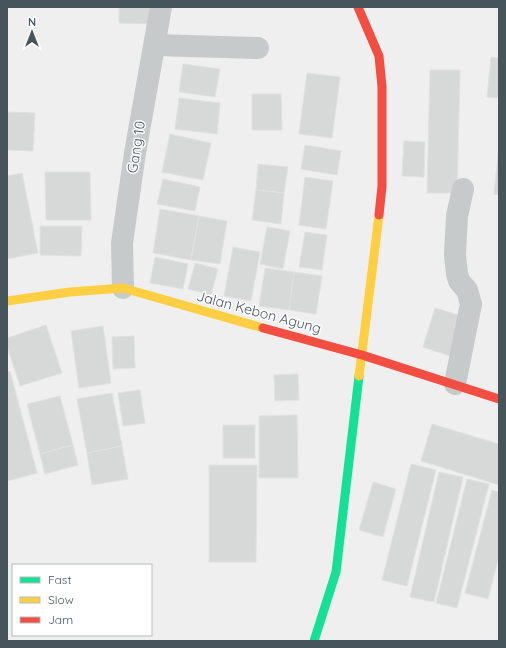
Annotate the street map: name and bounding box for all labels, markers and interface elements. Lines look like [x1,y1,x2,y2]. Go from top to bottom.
north arrow [12,12,52,52]
text: N [28,15,36,29]
street label: Gang 10 [123,120,149,174]
street label: Jalan Kebon Agung [195,287,323,337]
legend [12,564,152,636]
text: Fast [48,572,72,587]
text: Slow [48,592,74,607]
text: Jam [48,612,73,627]

